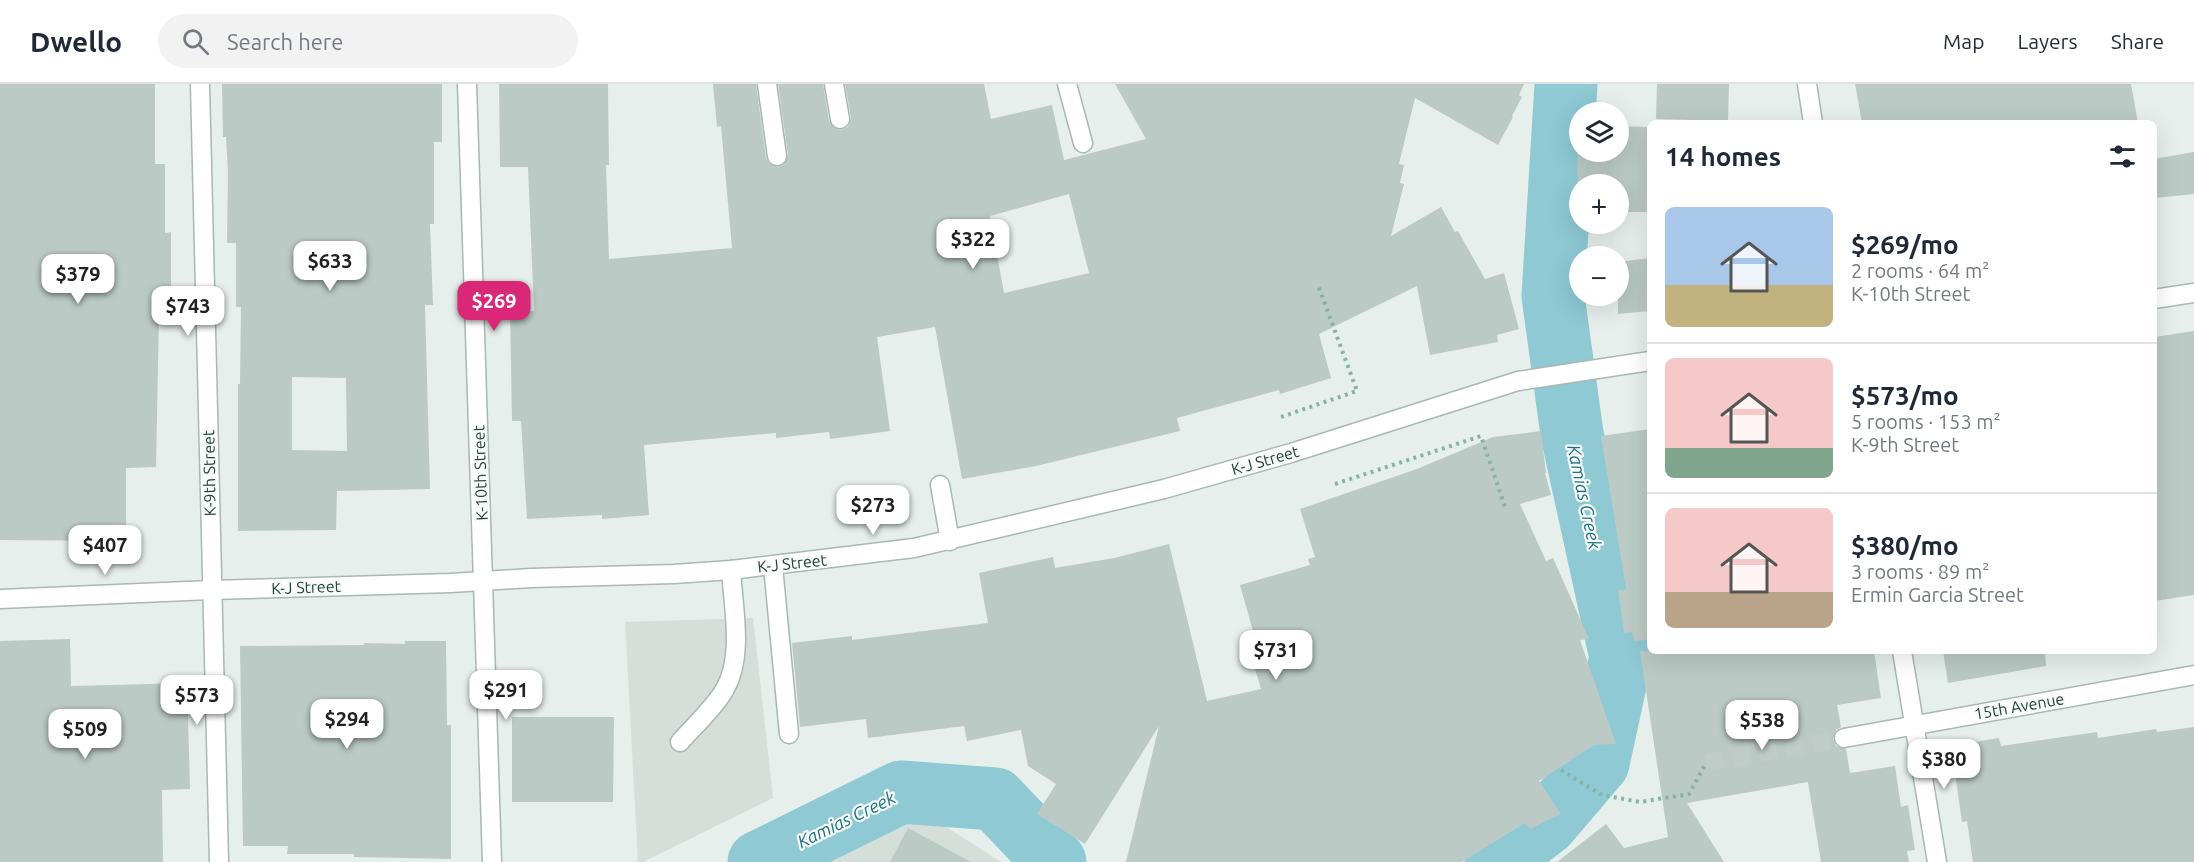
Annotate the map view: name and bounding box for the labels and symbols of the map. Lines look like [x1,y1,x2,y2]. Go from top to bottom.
pin: $322 [937,219,1009,270]
pin: $633 [294,241,366,292]
pin: $379 [42,254,114,305]
pin: $269 [458,281,530,332]
pin: $743 [152,286,224,337]
street label: K-10th Street [469,424,491,521]
street label: K-9th Street [199,429,219,516]
street label: K-J Street [1229,442,1302,478]
water label: Kamias Creek [1564,443,1606,552]
pin: $273 [837,485,909,536]
pin: $407 [69,525,141,576]
street label: K-J Street [756,550,828,576]
street label: K-J Street [271,577,342,597]
pin: $731 [1240,630,1312,681]
pin: $291 [470,670,542,721]
pin: $573 [161,675,233,726]
street label: 15th Avenue [1973,689,2065,723]
pin: $294 [311,699,383,750]
pin: $538 [1726,700,1798,751]
pin: $509 [49,709,121,760]
pin: $380 [1908,739,1980,790]
water label: Kamias Creek [794,786,899,851]

